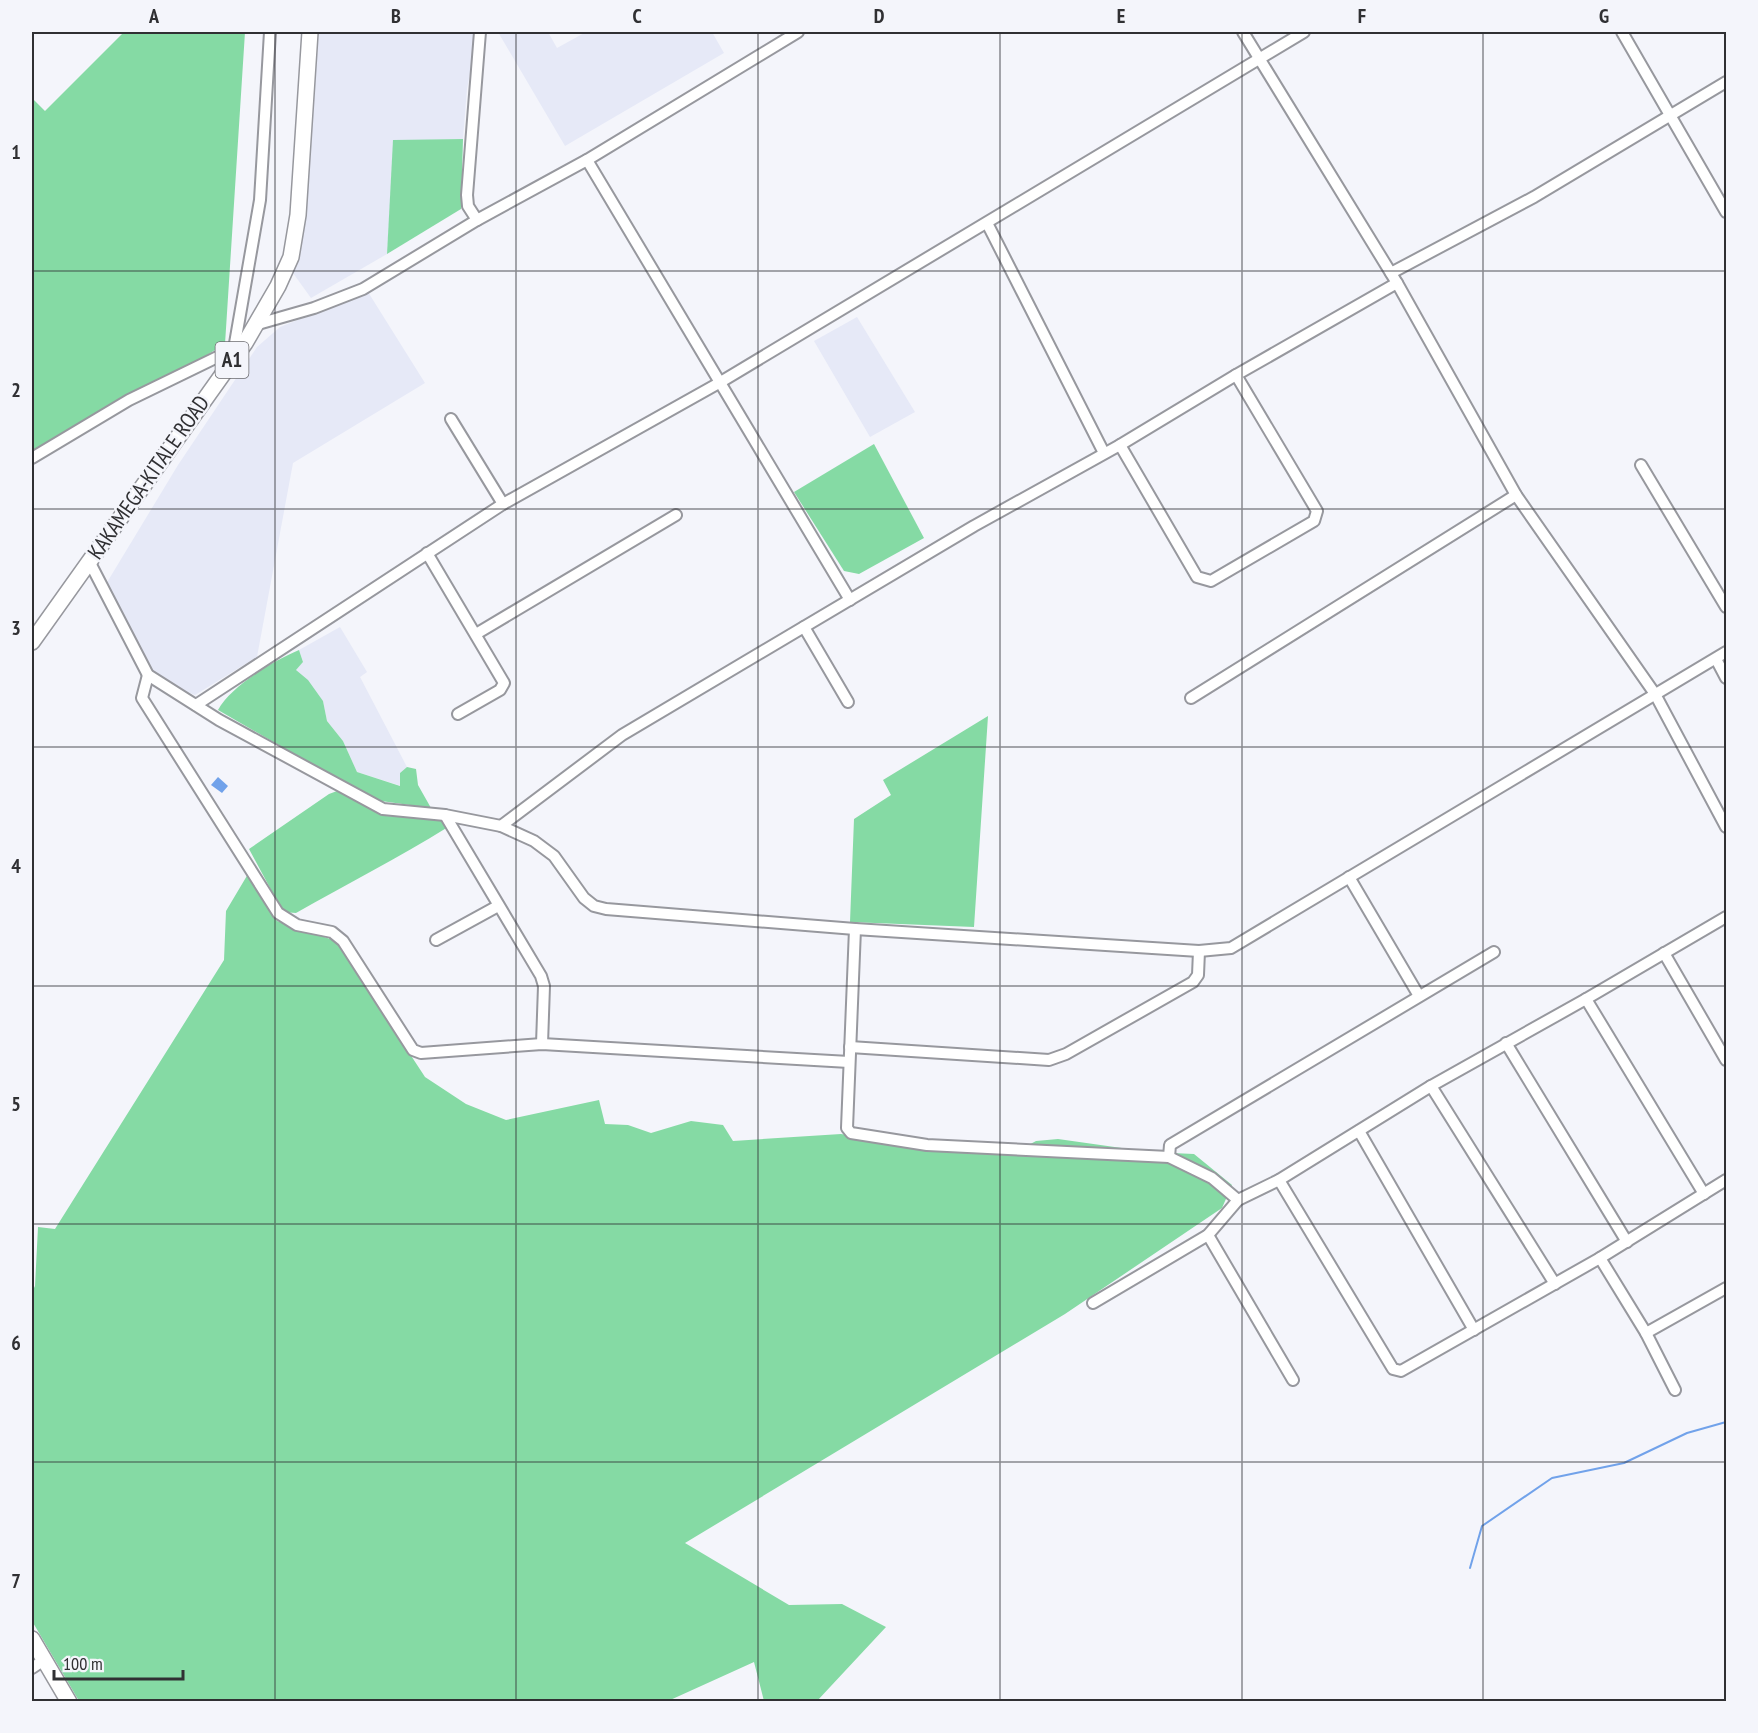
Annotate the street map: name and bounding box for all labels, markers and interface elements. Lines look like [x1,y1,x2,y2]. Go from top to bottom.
text: A [148,3,160,29]
text: B [391,3,401,29]
text: C [632,3,642,29]
text: D [874,3,885,29]
text: E [1117,3,1125,29]
text: F [1358,3,1366,29]
text: G [1599,3,1609,29]
text: 1 [11,139,21,165]
road number: A1 [216,342,248,378]
text: 2 [11,377,21,403]
street label: KAKAMEGA-KITALE ROAD [81,390,215,564]
text: 3 [11,615,21,641]
text: 4 [11,853,21,879]
text: 5 [11,1091,21,1117]
text: 6 [11,1330,21,1356]
text: 7 [11,1568,21,1594]
scale bar [54,1643,183,1681]
text: 100 m [63,1652,103,1675]

